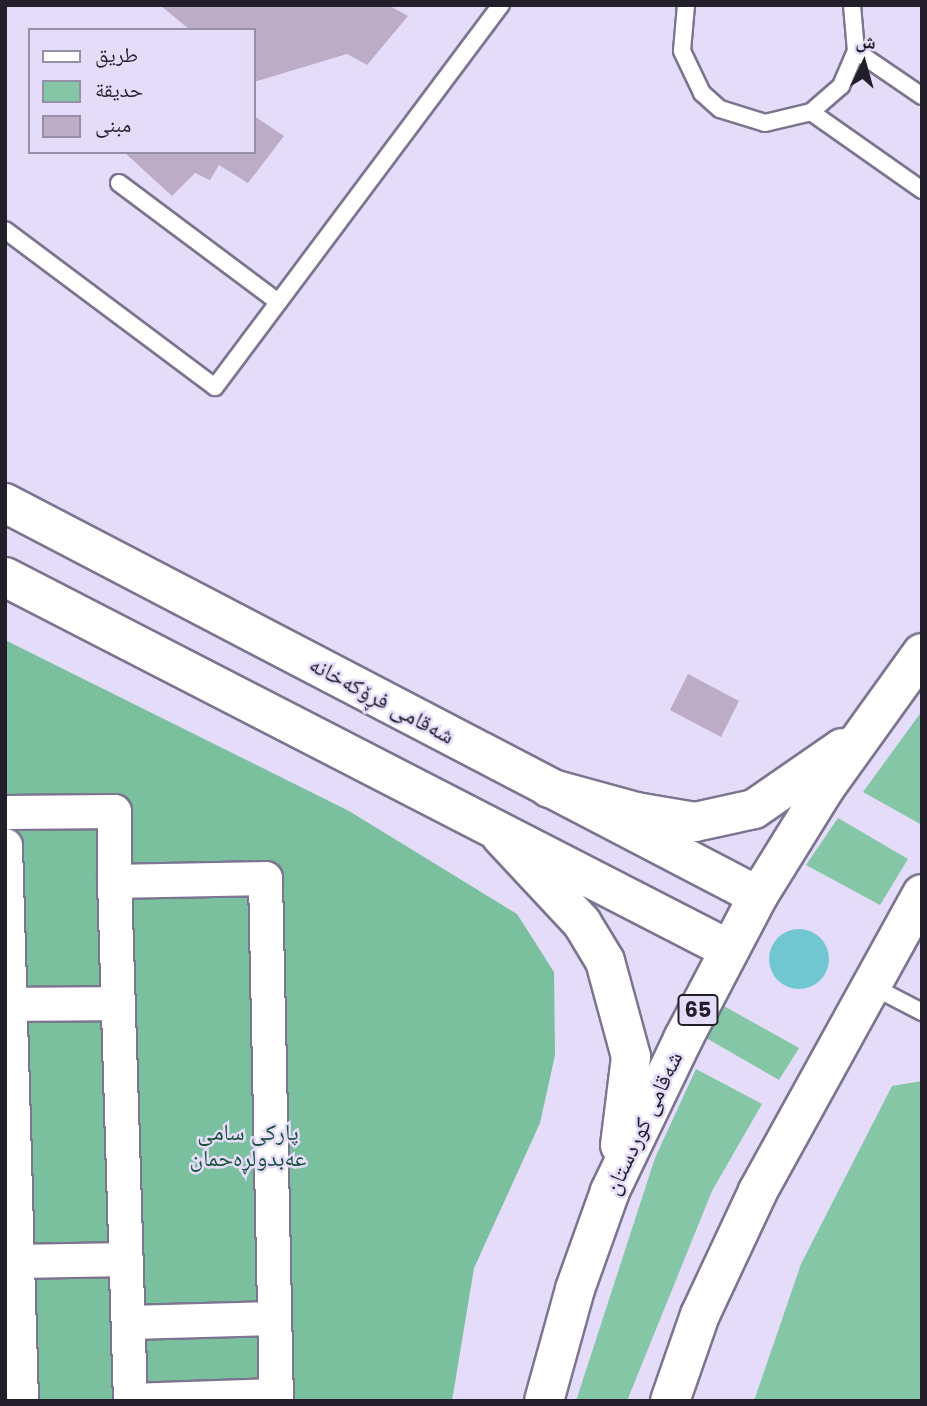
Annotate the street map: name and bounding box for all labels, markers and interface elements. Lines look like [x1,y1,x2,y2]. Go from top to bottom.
text: ش [855,27,877,56]
legend [28,28,256,154]
north arrow [829,28,899,98]
text: طريق [95,40,138,69]
text: حديقة [95,75,143,104]
text: مبنى [95,110,131,139]
street label: شەقامی فڕۆکەخانە [305,650,459,750]
road number: 65 [677,992,719,1028]
street label: شەقامی کوردستان [598,1047,688,1199]
park label: پارکی سامی عەبدولڕەحمان [190,1118,306,1172]

